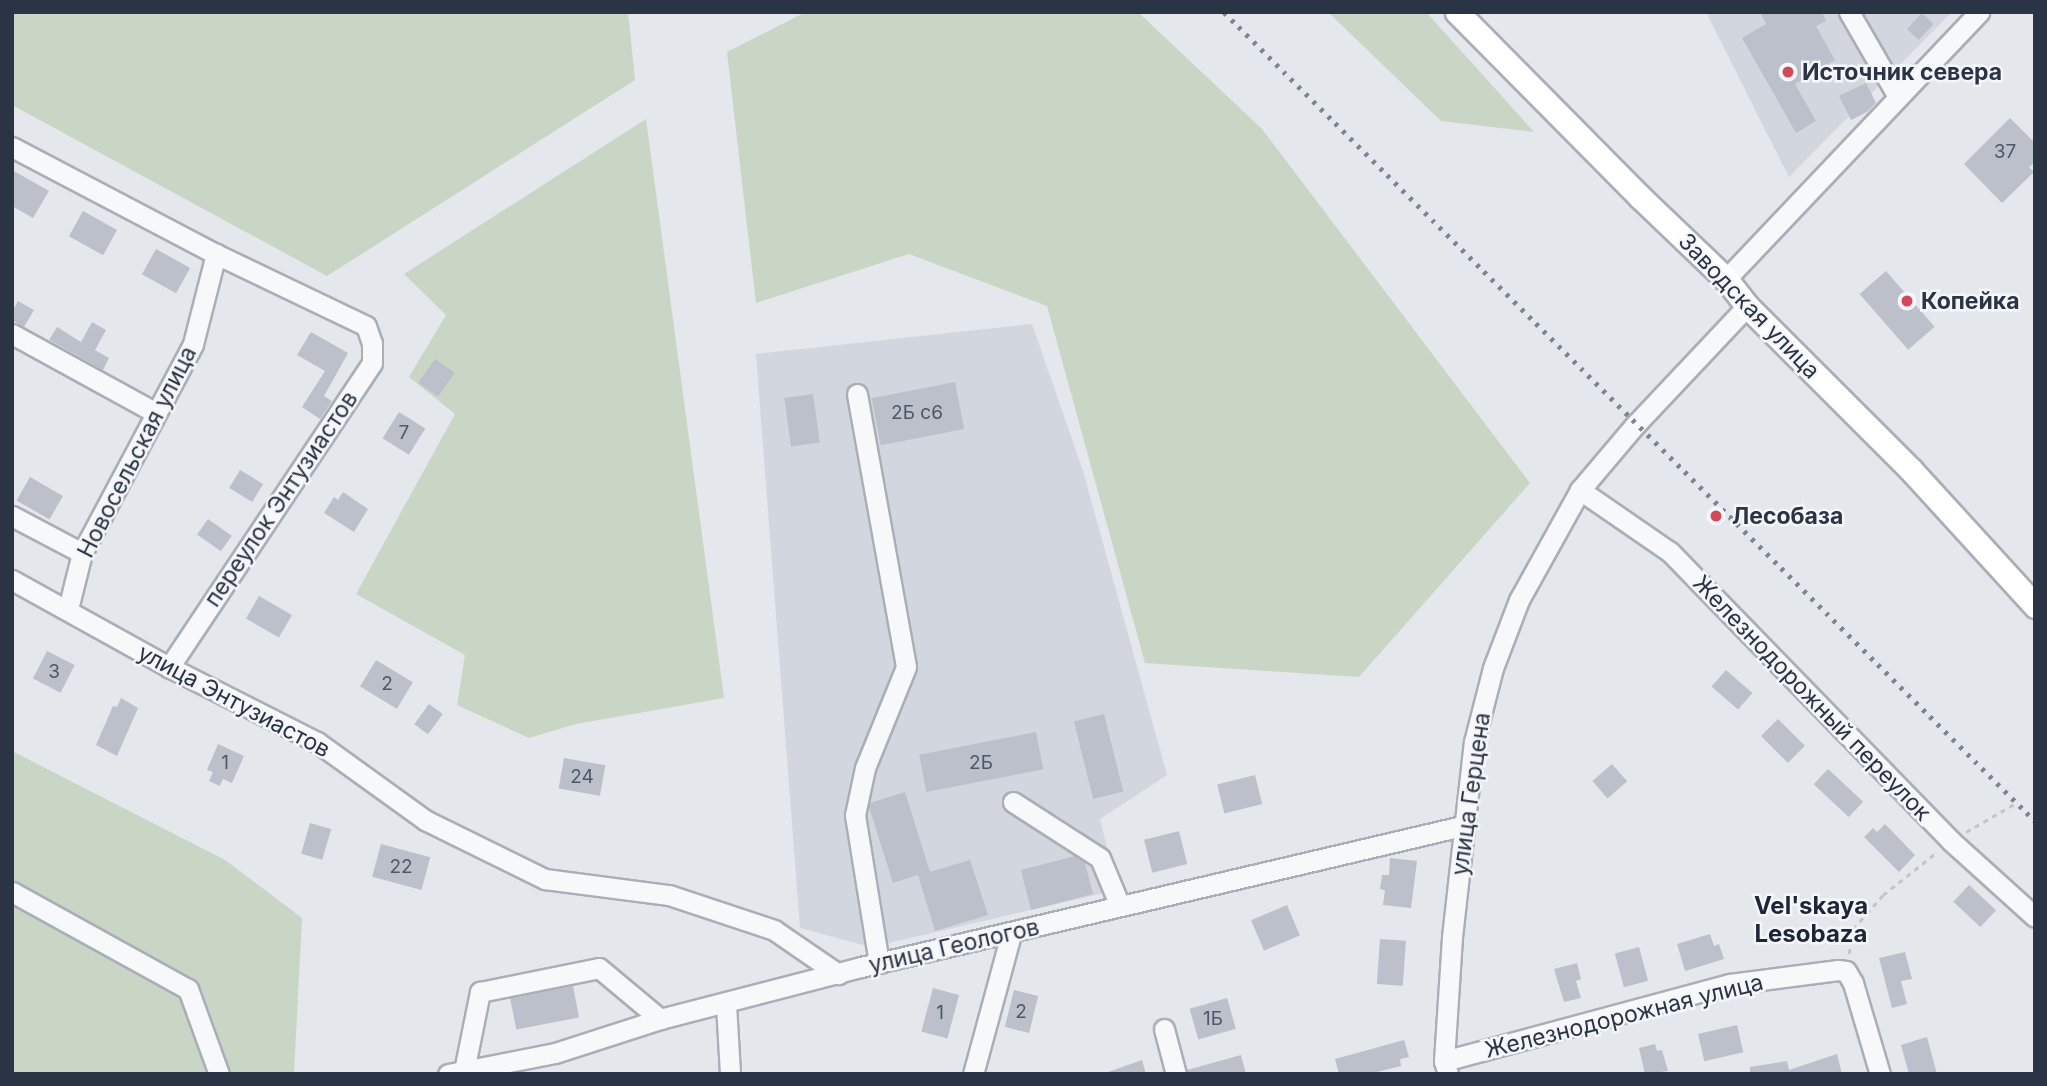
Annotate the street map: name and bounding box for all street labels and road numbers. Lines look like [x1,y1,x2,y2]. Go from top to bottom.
street label: Заводская улица [1673,228,1825,384]
street label: Новосельская улица [72,342,202,562]
street label: переулок Энтузиастов [199,386,363,612]
street label: Железнодорожный переулок [1687,570,1937,826]
street label: улица Энтузиастов [133,639,335,763]
street label: улица Герцена [1446,711,1496,877]
street label: улица Геологов [866,913,1042,979]
street label: Железнодорожная улица [1482,968,1766,1064]

